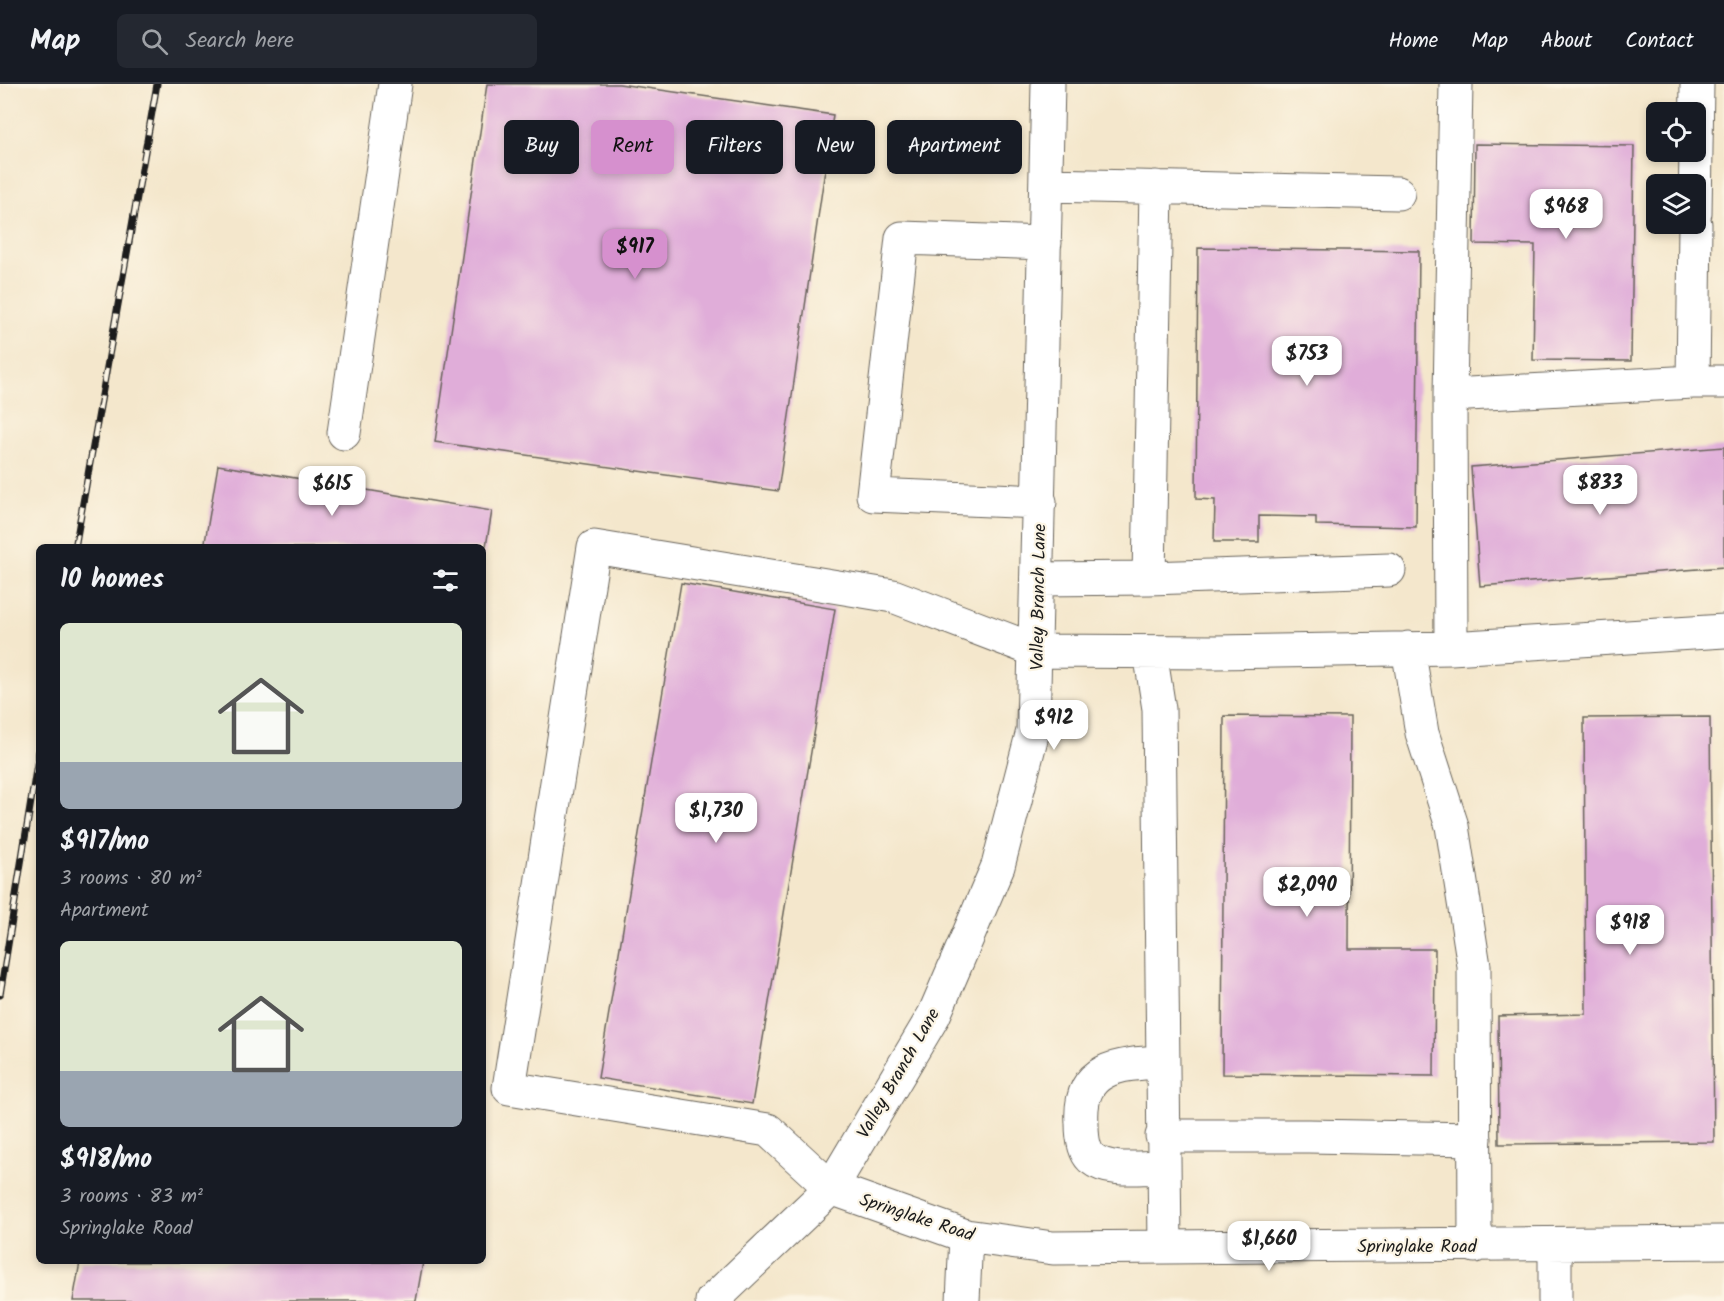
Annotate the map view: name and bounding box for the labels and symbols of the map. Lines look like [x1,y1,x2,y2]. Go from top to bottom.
pin: $968 [1530,189,1602,240]
pin: $917 [599,229,671,280]
pin: $753 [1271,336,1343,387]
pin: $833 [1564,465,1636,516]
pin: $615 [296,466,368,517]
street label: Valley Branch Lane [1024,523,1055,671]
pin: $912 [1018,700,1090,751]
pin: $1,730 [667,793,765,844]
pin: $2,090 [1258,867,1356,918]
pin: $918 [1594,905,1666,956]
street label: Valley Branch Lane [850,1003,949,1145]
street label: Springlake Road [855,1186,979,1251]
pin: $1,660 [1220,1221,1318,1272]
street label: Springlake Road [1357,1233,1478,1262]

